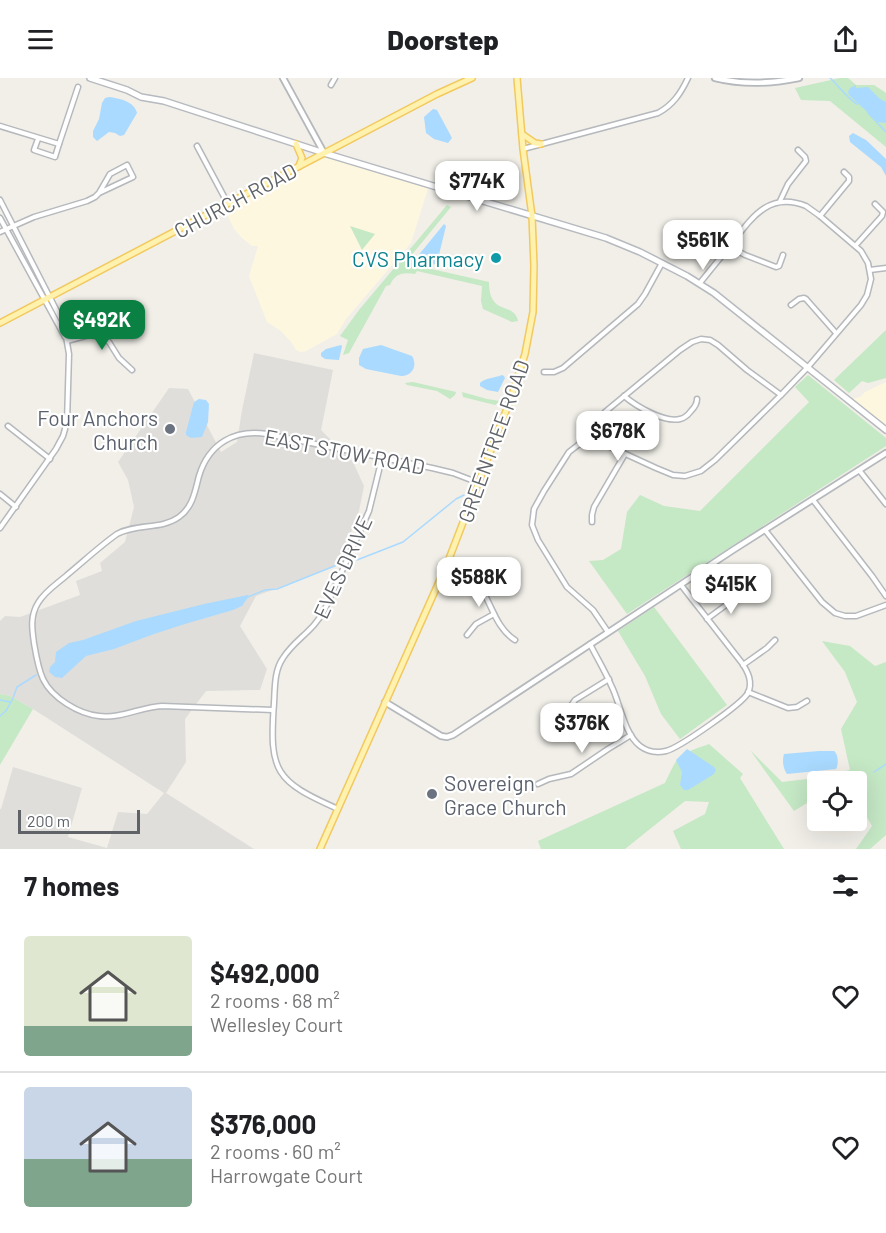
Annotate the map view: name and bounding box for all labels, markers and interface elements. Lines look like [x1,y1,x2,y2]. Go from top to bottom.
icon: menu [24,23,57,56]
text: Doorstep [387,23,499,55]
icon: share [829,23,862,56]
street label: CHURCH ROAD [169,157,301,243]
pin: $774K [435,161,519,212]
text: $774K [449,168,505,192]
pin: $561K [661,220,745,271]
text: $561K [677,227,729,251]
place label: CVS Pharmacy [352,246,484,271]
marker: CVS Pharmacy [489,251,503,265]
pin: $492K [60,300,144,351]
text: $492K [73,307,131,331]
street label: GREENTREE ROAD [452,356,534,526]
place label: Four Anchors Church [37,405,158,454]
pin: $678K [576,411,660,462]
text: $678K [590,418,646,442]
marker: Four Anchors Church [163,422,177,436]
street label: EAST STOW ROAD [263,423,427,479]
street label: EVES DRIVE [307,512,377,622]
pin: $588K [437,557,521,608]
text: $588K [451,564,507,588]
pin: $415K [689,564,773,615]
text: $415K [705,571,757,595]
pin: $376K [540,703,624,754]
text: $376K [554,710,610,734]
place label: Sovereign Grace Church [444,770,567,819]
map controls [807,771,867,831]
button: locate [807,771,867,831]
marker: Sovereign Grace Church [425,787,439,801]
scale bar [18,807,140,834]
text: 200 m [27,811,70,830]
icon: filters [829,869,862,902]
text: 7 homes [24,870,119,901]
text: $492,000 [210,957,320,988]
icon: home [72,960,144,1032]
icon: heart [829,980,862,1013]
text: 2 rooms · 68 m² [210,988,340,1012]
text: Wellesley Court [210,1012,343,1036]
text: $376,000 [210,1108,316,1139]
icon: home [72,1111,144,1183]
icon: heart [829,1131,862,1164]
text: 2 rooms · 60 m² [210,1139,341,1163]
text: Harrowgate Court [210,1163,363,1187]

